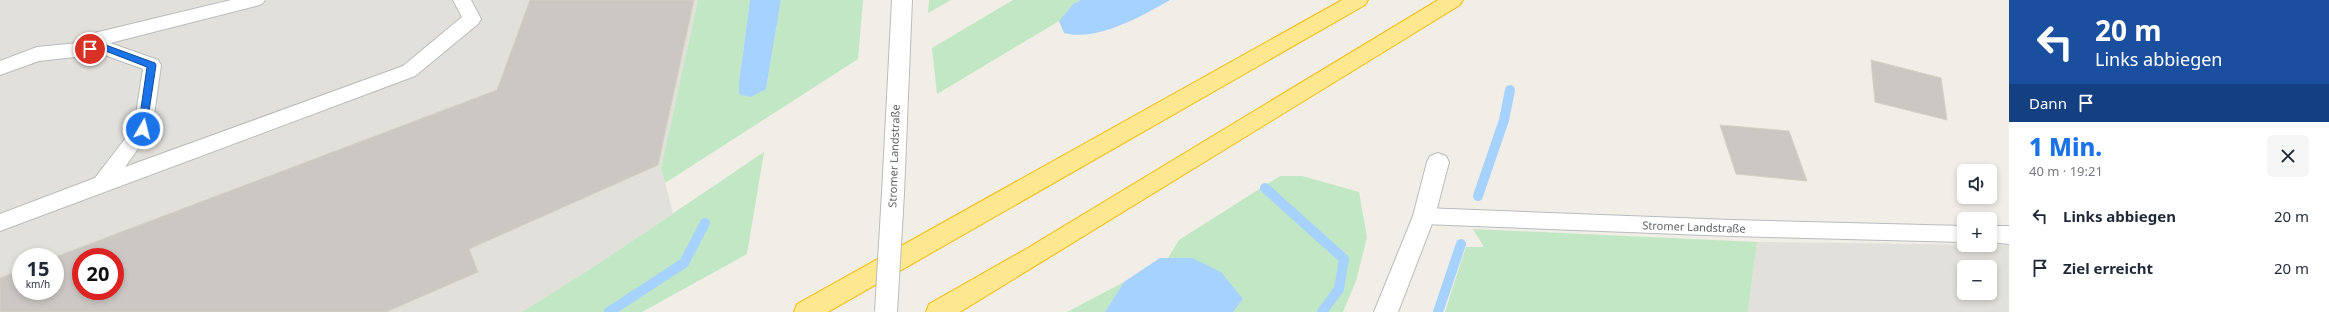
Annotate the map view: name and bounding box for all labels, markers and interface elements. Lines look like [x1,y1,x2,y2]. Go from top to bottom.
text: 20 m [2095,11,2162,49]
icon: left [2029,16,2081,68]
pin [73,32,107,66]
icon: arrive [79,38,101,60]
text: Links abbiegen [2095,47,2223,71]
icon: arrive [2075,92,2097,114]
text: Dann [2029,93,2067,113]
street label: Stromer Landstraße [884,104,903,208]
position arrow [122,108,164,150]
text: 1 Min. [2029,130,2102,163]
button: close [2267,135,2309,177]
text: 40 m · 19:21 [2029,162,2103,180]
map controls [1957,164,1997,300]
button: sound [1957,164,1997,204]
icon: left [2029,205,2051,227]
text: Links abbiegen [2063,206,2176,226]
text: 20 m [2274,206,2309,226]
button: + [1957,212,1997,252]
street label: Stromer Landstraße [1642,217,1746,236]
speed limit sign: 20 [72,248,124,300]
text: 15 [27,255,49,282]
icon: arrive [2029,257,2051,279]
text: Ziel erreicht [2063,258,2153,278]
text: 20 m [2274,258,2309,278]
button: − [1957,260,1997,300]
text: km/h [26,277,50,291]

